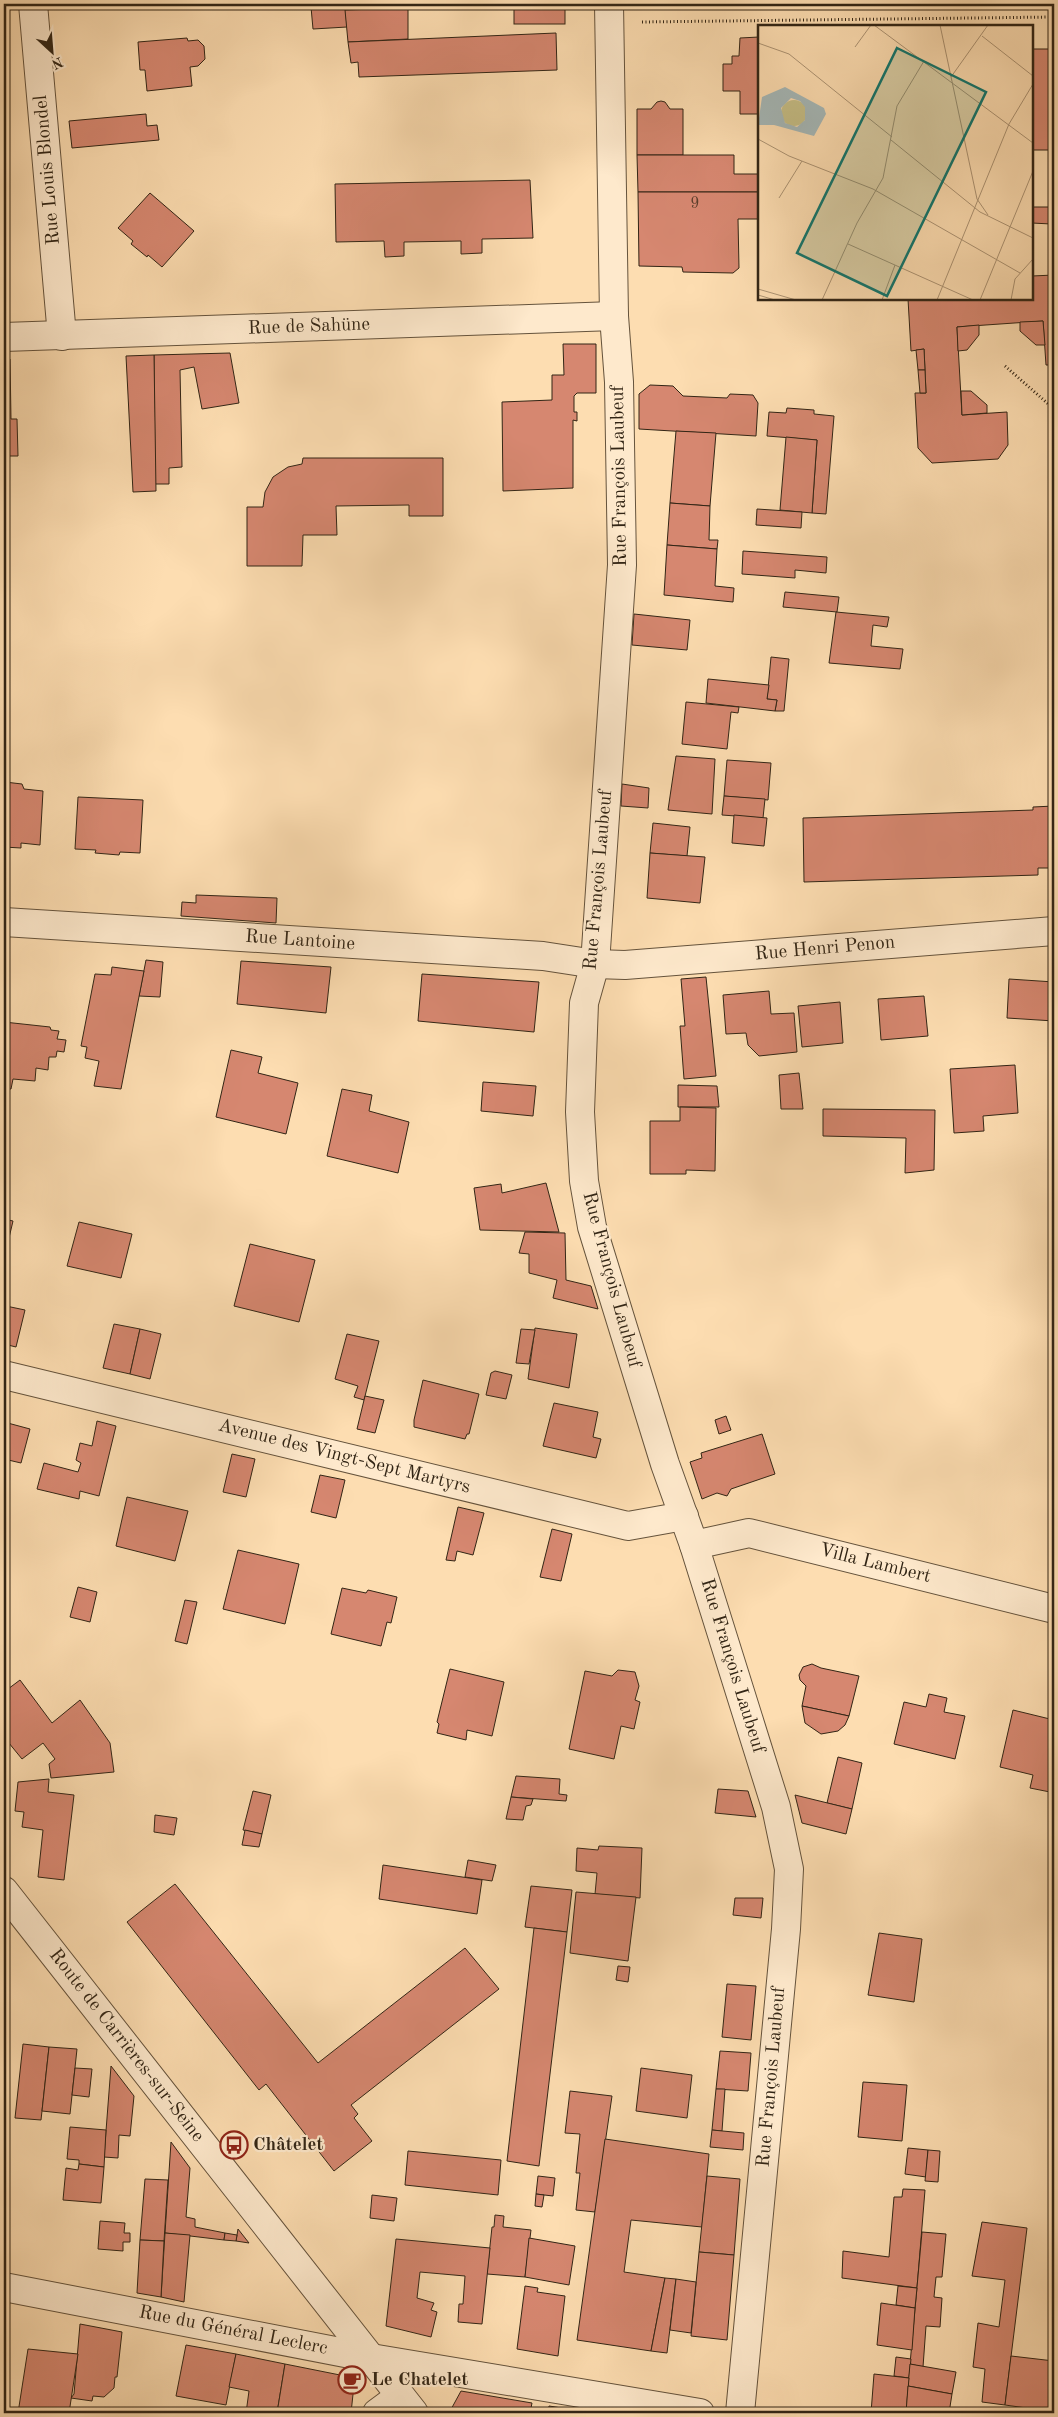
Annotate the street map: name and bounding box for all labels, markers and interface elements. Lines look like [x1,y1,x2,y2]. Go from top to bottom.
inset map [758,25,1033,300]
north arrow [28,28,78,78]
text: N [49,54,65,72]
street label: Rue Louis Blondel [32,94,64,246]
house number: 9 [690,196,700,212]
street label: Rue de Sahüne [247,315,371,339]
street label: Rue François Laubeuf [609,384,631,567]
street label: Rue François Laubeuf [582,788,616,971]
street label: Rue Lantoine [244,928,356,954]
street label: Rue Henri Penon [754,933,896,965]
street label: Rue François Laubeuf [578,1190,644,1371]
street label: Avenue des Vingt-Sept Martyrs [216,1416,472,1498]
street label: Villa Lambert [817,1541,933,1587]
street label: Rue François Laubeuf [696,1576,768,1756]
street label: Route de Carrières-sur-Seine [45,1946,207,2146]
street label: Rue François Laubeuf [755,1985,789,2168]
bus stop icon: Châtelet [219,2130,249,2160]
place label: Châtelet [253,2136,324,2155]
street label: Rue du Général Leclerc [137,2303,329,2359]
cafe icon: Le Chatelet [337,2365,367,2395]
place label: Le Chatelet [371,2371,469,2390]

